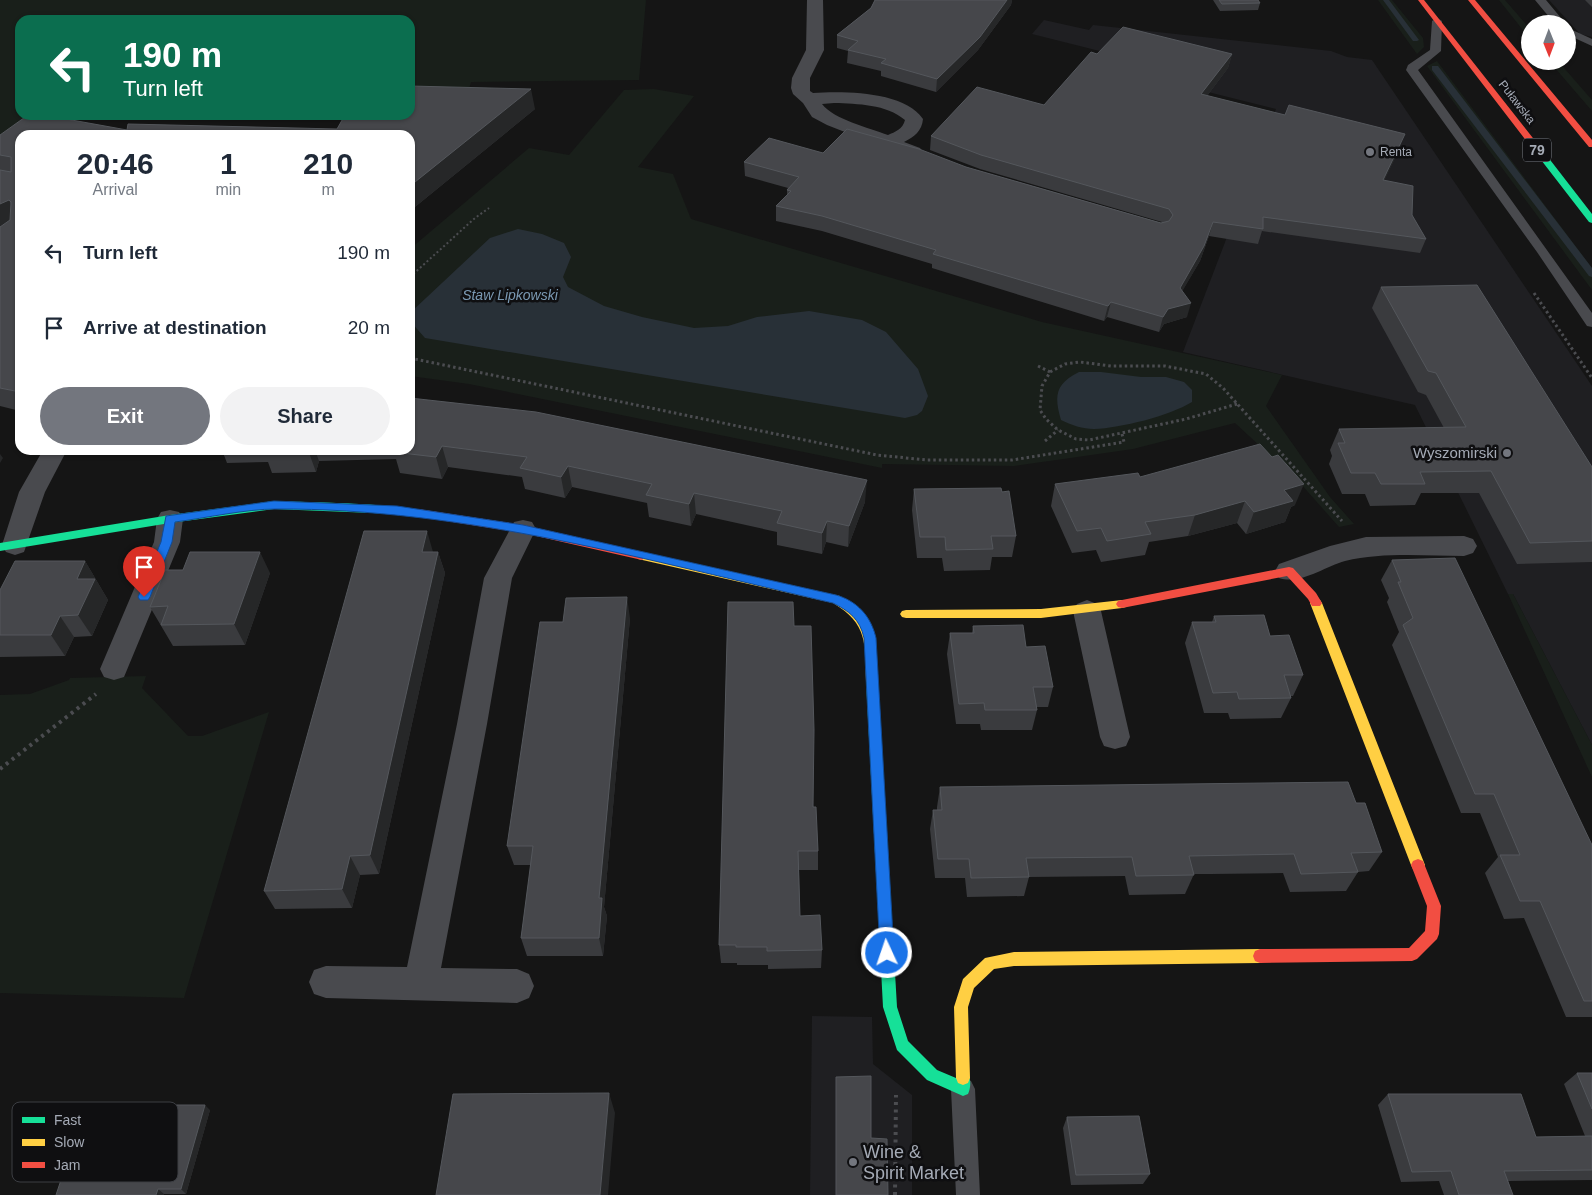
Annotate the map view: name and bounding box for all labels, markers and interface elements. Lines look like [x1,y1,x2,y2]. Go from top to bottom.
north arrow [1521,15,1576,70]
map controls [1521,15,1576,70]
icon: left [40,35,105,100]
text: 190 m [123,35,222,74]
text: Turn left [123,76,203,101]
street label: Puławska [1496,77,1539,127]
road number: 79 [1523,138,1551,162]
place label: Renta [1380,145,1412,159]
marker: Renta [1364,146,1376,158]
text: 20:46 [77,147,154,180]
text: 1 [220,147,237,180]
text: 210 [303,147,353,180]
text: Arrival [93,181,138,198]
text: min [215,181,241,198]
text: m [321,181,335,198]
icon: left [40,239,68,267]
text: Turn left [83,242,158,263]
text: 190 m [337,242,390,263]
water label: Staw Lipkowski [462,287,559,303]
icon: arrive [40,314,68,342]
text: Arrive at destination [83,317,267,338]
text: 20 m [348,317,390,338]
button: Exit [40,387,210,445]
button: Share [220,387,390,445]
place label: Wyszomirski [1413,444,1497,461]
marker: Wyszomirski [1501,447,1513,459]
pin [123,546,165,597]
icon: arrive [130,553,158,581]
position arrow [860,926,912,978]
legend [12,1102,178,1182]
text: Fast [54,1112,81,1128]
text: Slow [54,1134,85,1150]
place label: Wine & Spirit Market [863,1142,964,1183]
marker: Wine & Spirit Market [847,1156,859,1168]
text: Jam [54,1157,80,1173]

